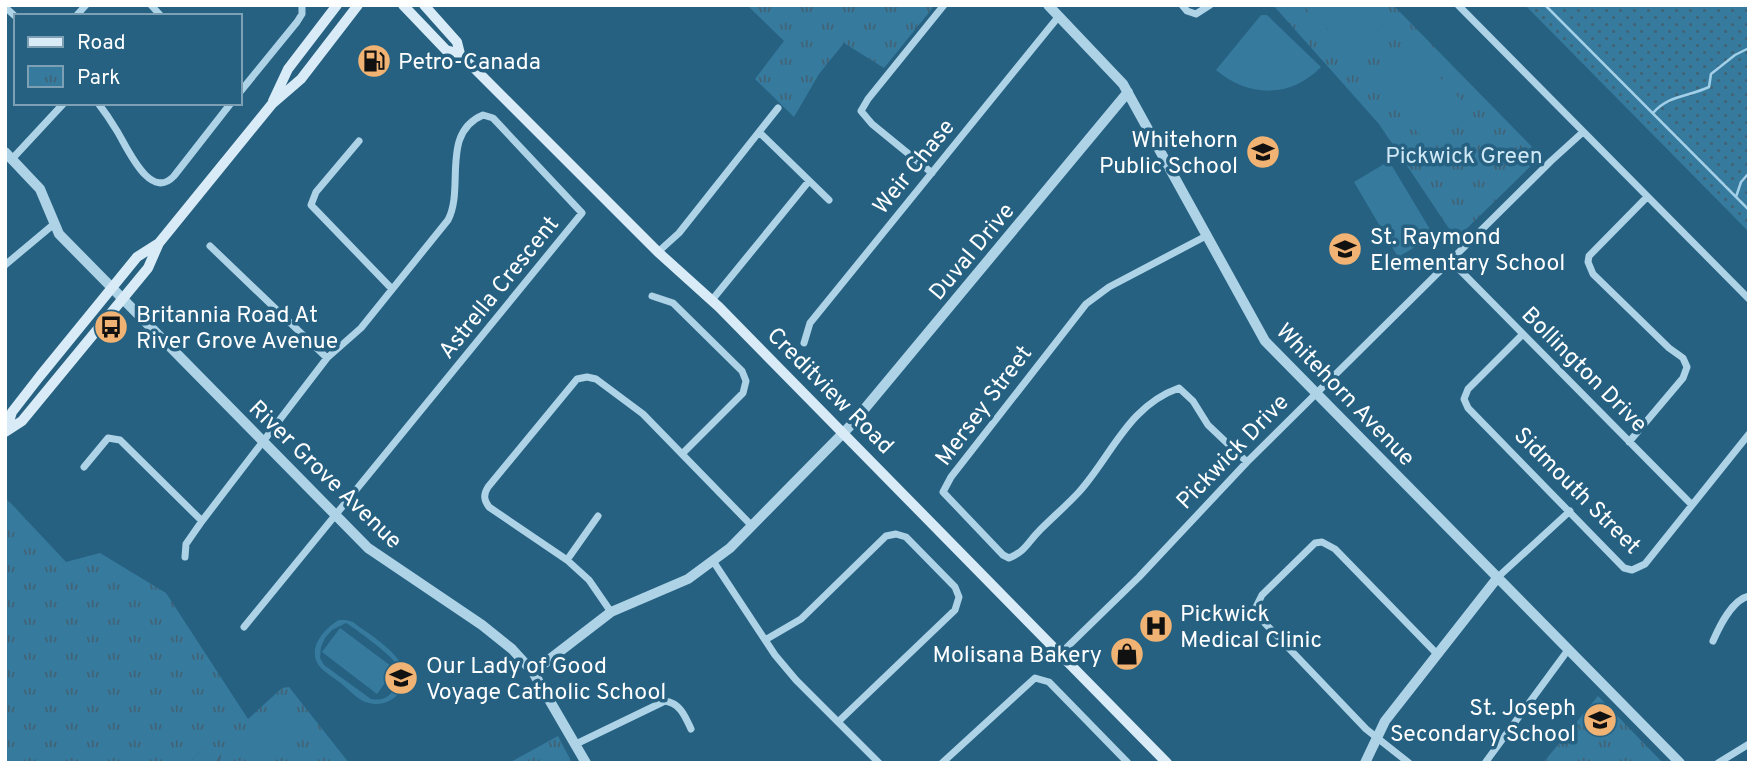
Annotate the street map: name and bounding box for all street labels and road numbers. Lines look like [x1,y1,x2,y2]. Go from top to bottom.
street label: Weir Chase [868,114,962,221]
street label: Duval Drive [924,198,1022,307]
street label: Astrella Crescent [433,211,566,366]
street label: Bollington Drive [1514,302,1652,440]
street label: Whitehorn Avenue [1268,318,1420,473]
street label: Creditview Road [760,322,899,461]
street label: Mersey Street [930,341,1040,472]
street label: Pickwick Drive [1171,389,1296,517]
street label: River Grove Avenue [242,395,407,556]
street label: Sidmouth Street [1507,422,1646,561]

